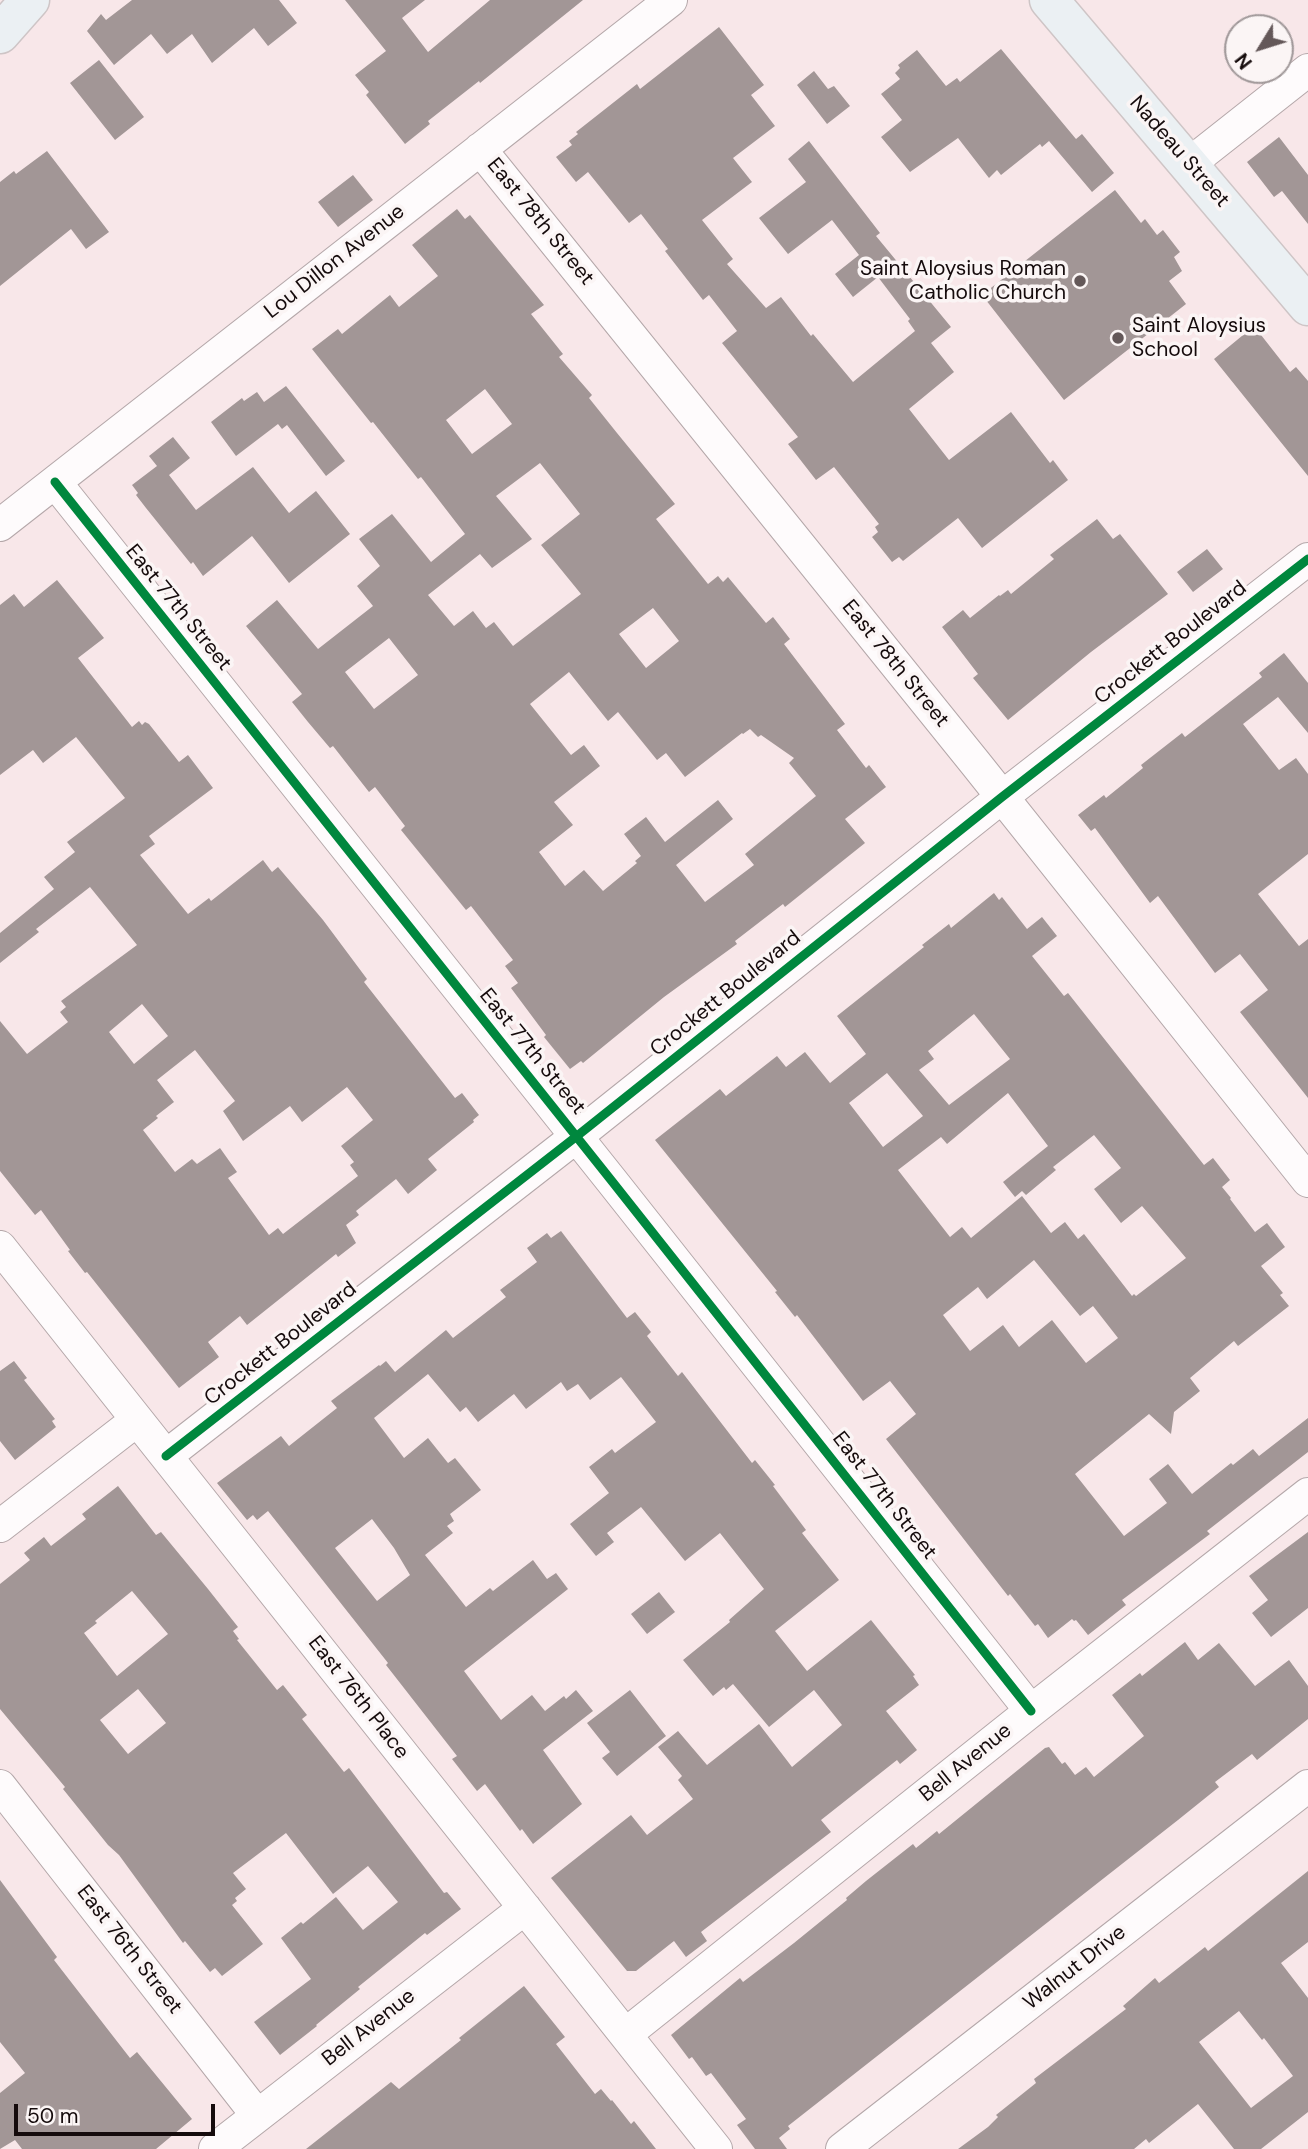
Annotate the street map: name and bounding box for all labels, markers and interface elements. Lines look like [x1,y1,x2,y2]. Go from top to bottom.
north arrow [1224,14,1294,84]
text: N [1230,48,1258,74]
street label: Nadeau Street [1124,91,1234,213]
street label: East 78th Street [481,153,599,291]
street label: Lou Dillon Avenue [260,199,410,325]
place label: Saint Aloysius Roman Catholic Church [860,256,1066,306]
marker: Saint Aloysius Roman Catholic Church [1072,273,1088,289]
place label: Saint Aloysius School [1132,313,1266,363]
marker: Saint Aloysius School [1110,330,1126,346]
street label: East 77th Street [119,540,237,676]
street label: Crockett Boulevard [1090,576,1252,710]
street label: East 78th Street [836,595,954,733]
street label: Crockett Boulevard [646,926,806,1062]
street label: East 77th Street [473,984,591,1120]
street label: Crockett Boulevard [200,1277,362,1411]
street label: East 77th Street [826,1427,942,1565]
street label: East 76th Place [302,1631,414,1765]
street label: Bell Avenue [915,1718,1017,1808]
street label: East 76th Street [71,1881,187,2019]
street label: Walnut Drive [1019,1920,1131,2016]
street label: Bell Avenue [318,1984,420,2072]
scale bar [18,2090,219,2134]
text: 50 m [27,2102,78,2130]

